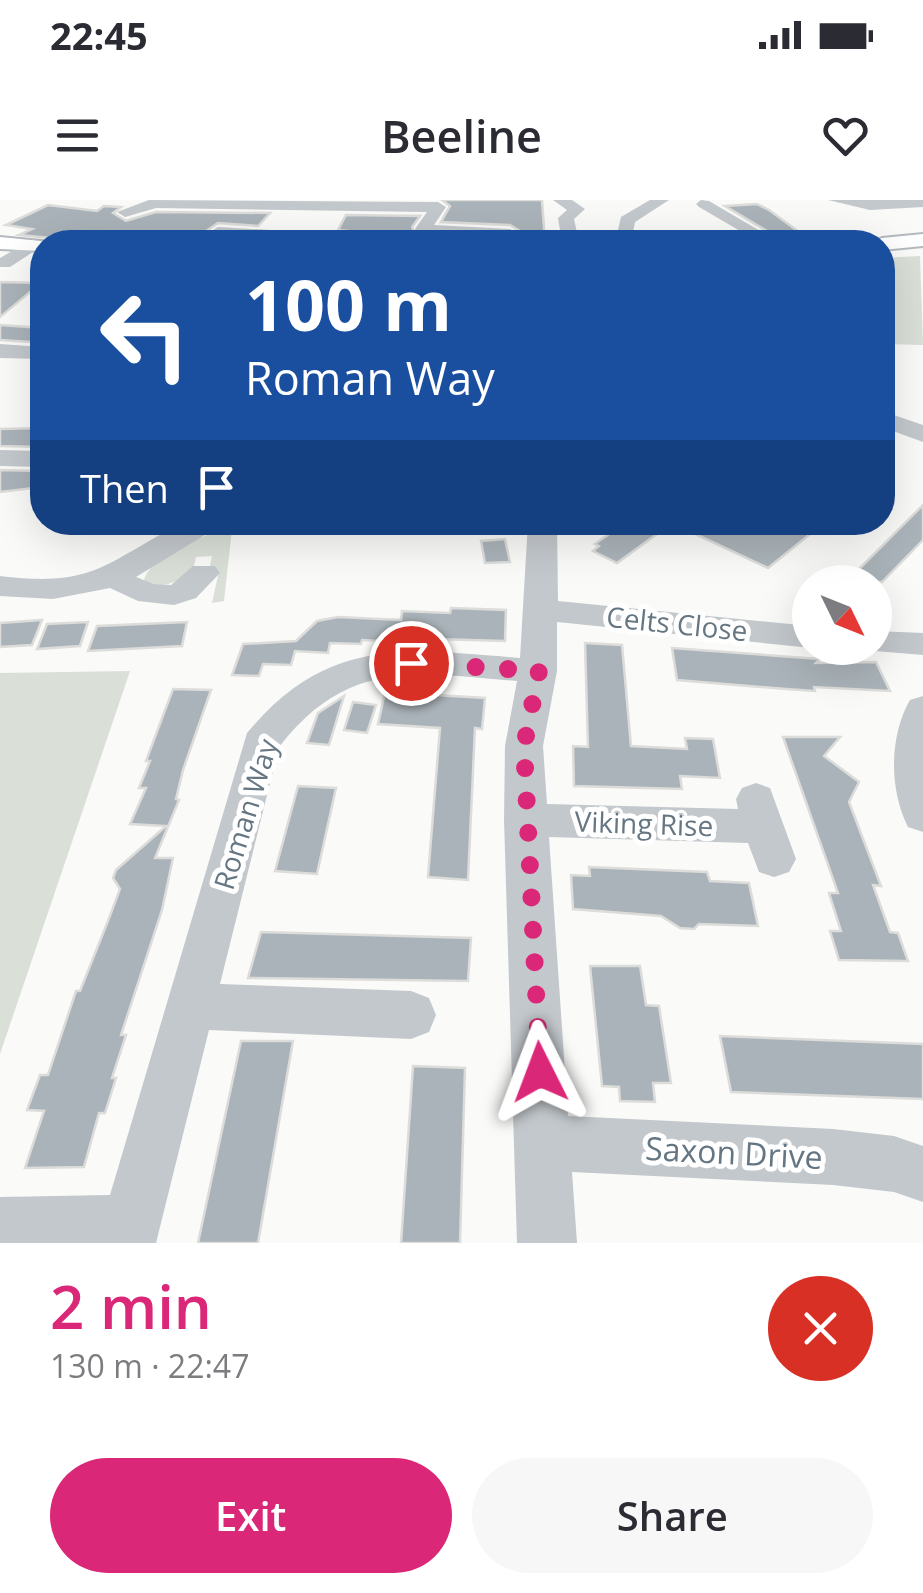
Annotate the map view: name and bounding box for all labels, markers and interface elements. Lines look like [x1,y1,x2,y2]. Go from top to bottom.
text: 22:45 [50,9,148,61]
text: Beeline [381,105,542,166]
icon: menu [50,108,105,163]
icon: heart [818,108,873,163]
text: 100 m [245,256,452,352]
icon: left [80,270,210,400]
text: Roman Way [245,347,495,408]
icon: arrive [189,460,244,515]
text: Then [80,462,169,514]
north arrow [792,565,892,665]
map controls [792,565,892,665]
street label: Celts Close [605,597,749,649]
pin [369,621,454,706]
icon: arrive [384,636,439,691]
street label: Roman Way [204,733,286,894]
street label: Viking Rise [574,802,714,844]
position arrow [488,1020,592,1124]
street label: Saxon Drive [644,1126,824,1178]
text: 2 min [50,1265,212,1347]
button: close [768,1276,873,1381]
text: 130 m · 22:47 [50,1344,249,1387]
button: Exit [50,1458,452,1573]
button: Share [472,1458,873,1573]

